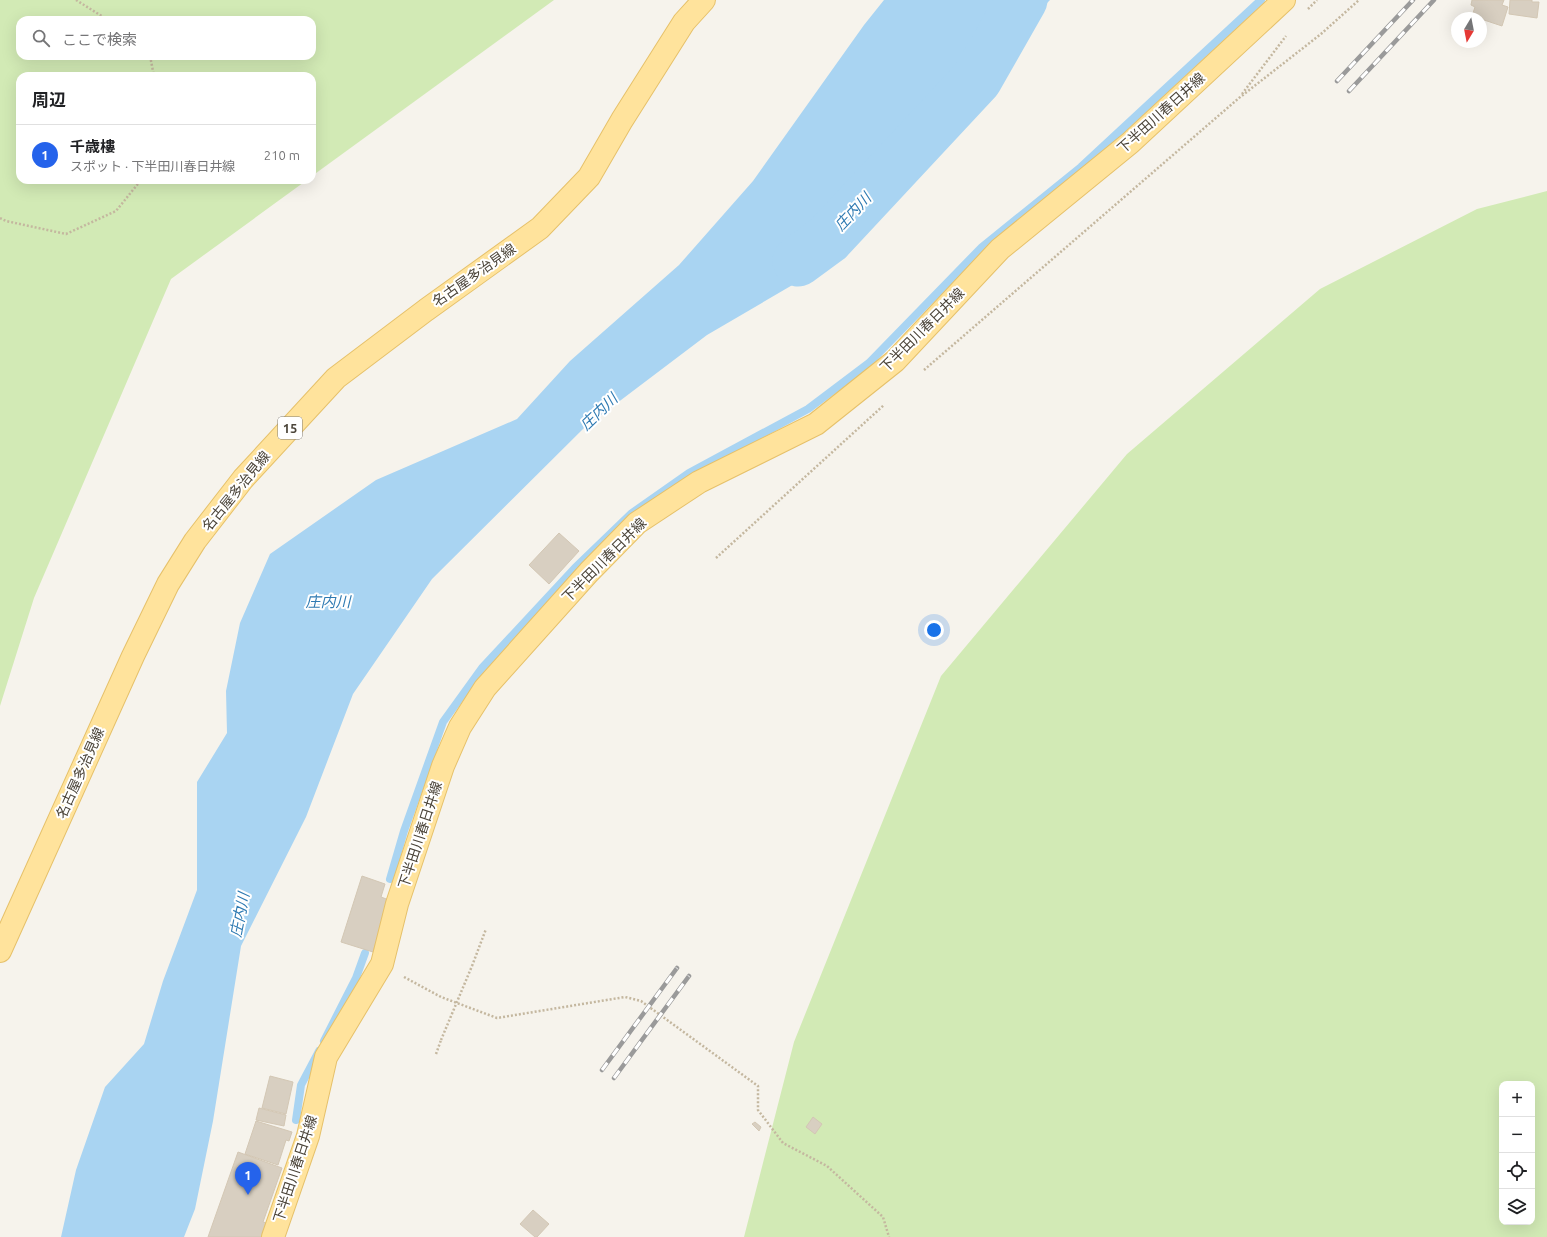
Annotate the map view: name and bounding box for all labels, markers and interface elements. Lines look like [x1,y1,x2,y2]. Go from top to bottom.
north arrow [1451,12,1487,48]
search box [16,16,316,60]
icon: search [30,27,52,49]
text: ここで検索 [62,31,137,48]
street label: 下半田川春日井線 [1114,70,1208,156]
text: 周辺 [32,90,66,109]
text: 千歳樓 [70,138,115,155]
text: 1 [41,148,49,162]
text: 210 m [264,148,300,162]
text: スポット · 下半田川春日井線 [70,159,235,173]
water label: 庄内川 [831,188,876,234]
street label: 名古屋多治見線 [429,240,519,310]
street label: 下半田川春日井線 [877,285,967,375]
water label: 庄内川 [577,389,622,433]
road number: 15 [278,417,302,439]
street label: 名古屋多治見線 [199,448,273,534]
street label: 下半田川春日井線 [559,515,649,605]
water label: 庄内川 [305,593,352,610]
your location [924,620,944,640]
street label: 名古屋多治見線 [53,725,107,821]
street label: 下半田川春日井線 [395,779,445,891]
water label: 庄内川 [227,889,253,939]
map controls [1499,1081,1535,1225]
button: + [1499,1081,1535,1117]
street label: 下半田川春日井線 [270,1113,320,1225]
button: − [1499,1117,1535,1153]
button: locate [1499,1153,1535,1189]
pin: 1 [235,1162,261,1195]
button: layers [1499,1189,1535,1225]

